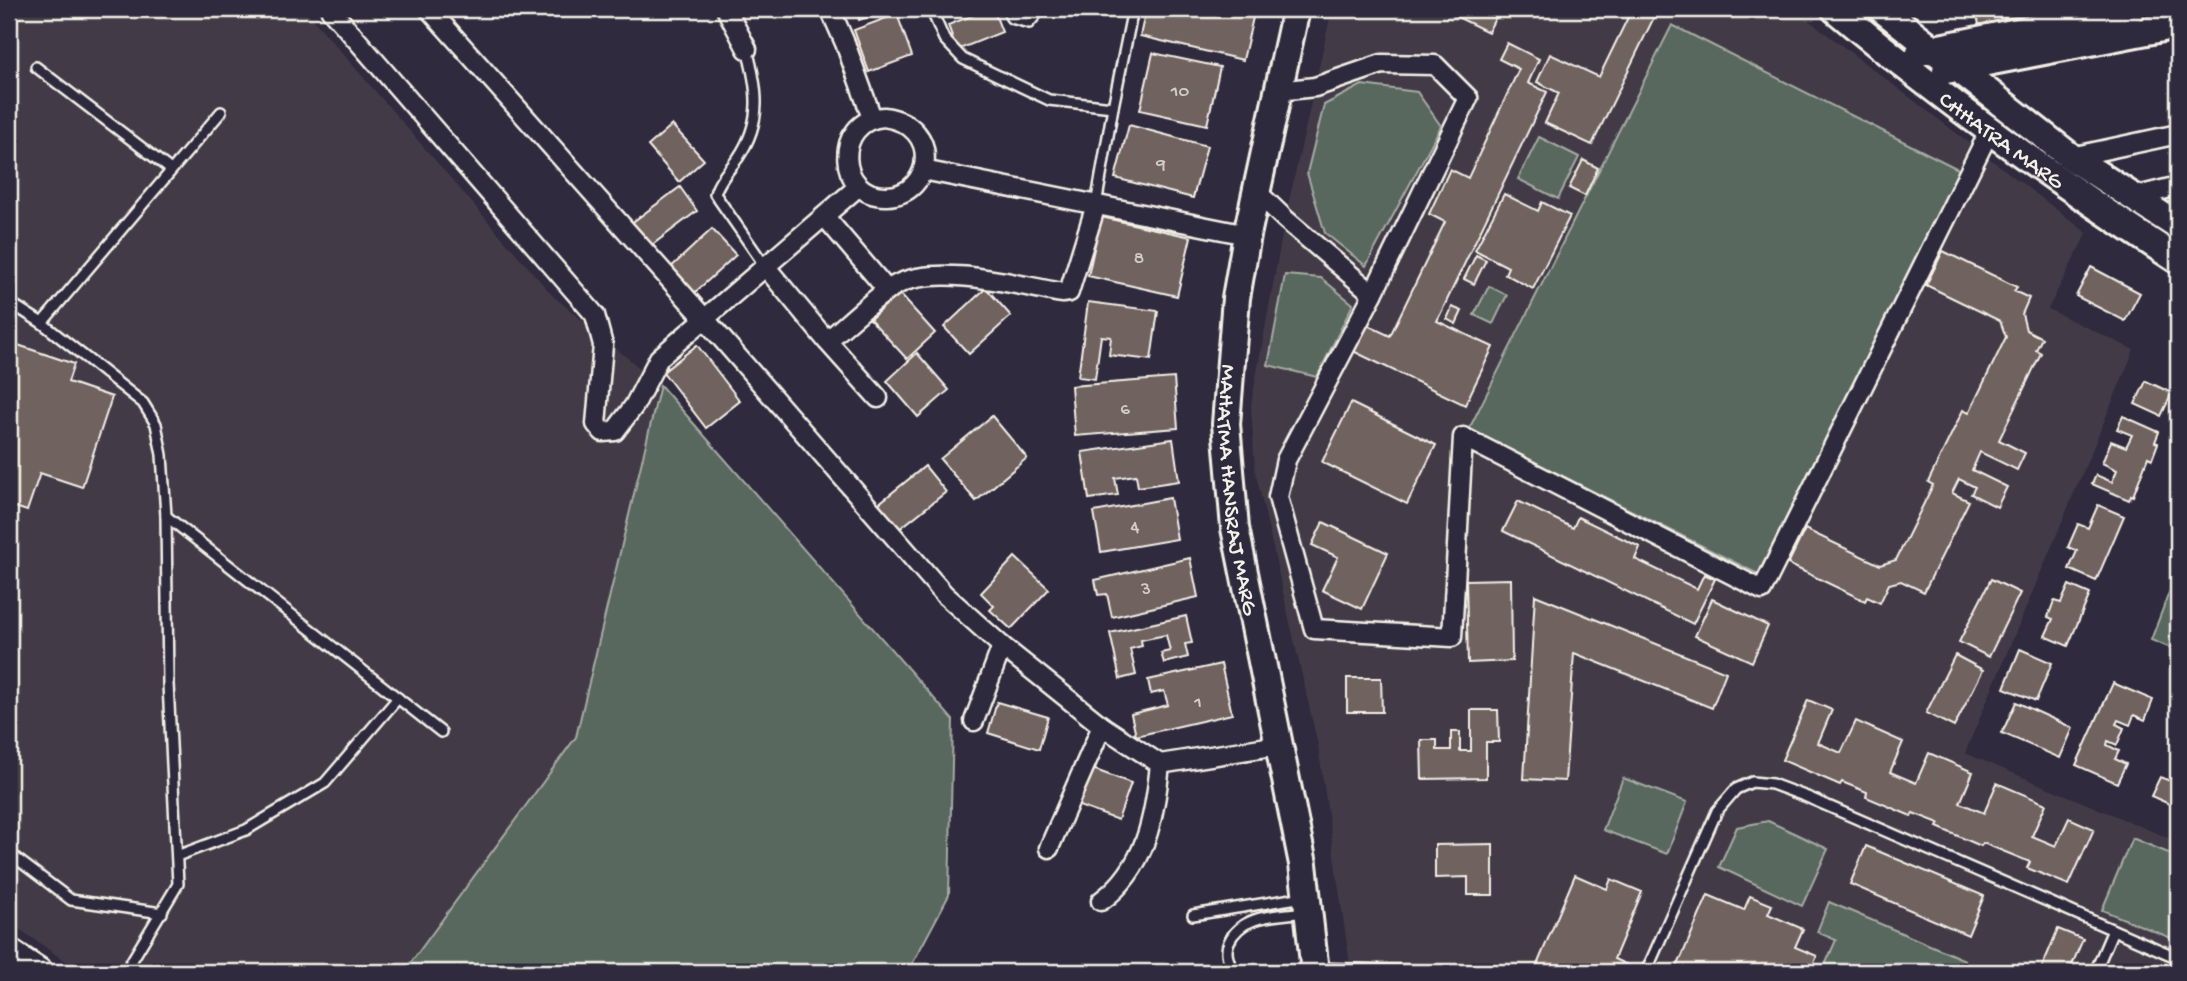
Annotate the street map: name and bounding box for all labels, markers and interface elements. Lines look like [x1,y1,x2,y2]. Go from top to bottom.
house number: 10 [1170,81,1189,104]
street label: CHHATRA MARG [1932,87,2069,197]
house number: 9 [1155,154,1166,177]
house number: 8 [1134,248,1144,271]
street label: MAHATMA HANSRAJ MARG [1209,363,1263,619]
house number: 6 [1120,399,1130,422]
house number: 4 [1131,517,1140,540]
house number: 3 [1140,579,1151,602]
house number: 1 [1193,692,1202,715]

